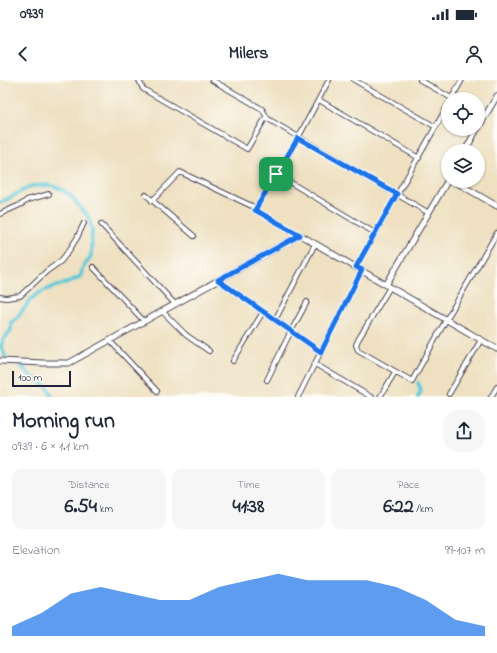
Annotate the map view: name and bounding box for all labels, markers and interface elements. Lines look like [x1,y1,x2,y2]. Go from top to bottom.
text: 09:39 [20,3,43,25]
text: Milers [229,41,269,67]
icon: back [12,43,34,65]
icon: person [463,43,485,65]
map controls [441,92,485,188]
button: locate [441,92,485,136]
button: layers [441,144,485,188]
pin [259,157,293,191]
icon: arrive [265,163,287,185]
scale bar [12,369,71,388]
text: 100 m [18,370,42,386]
text: Morning run [12,406,115,438]
button: share [443,410,485,452]
text: 09:39 · 6 × 1.1 km [12,437,89,456]
text: Distance [69,477,109,493]
text: Time [238,477,259,493]
text: Pace [397,477,419,493]
text: 6.54 [64,493,97,522]
text: 41:38 [232,493,265,522]
text: 6:22 [383,493,414,522]
text: km [97,501,113,517]
text: /km [414,501,433,517]
text: Elevation [12,541,60,560]
text: 99–107 m [445,541,485,560]

